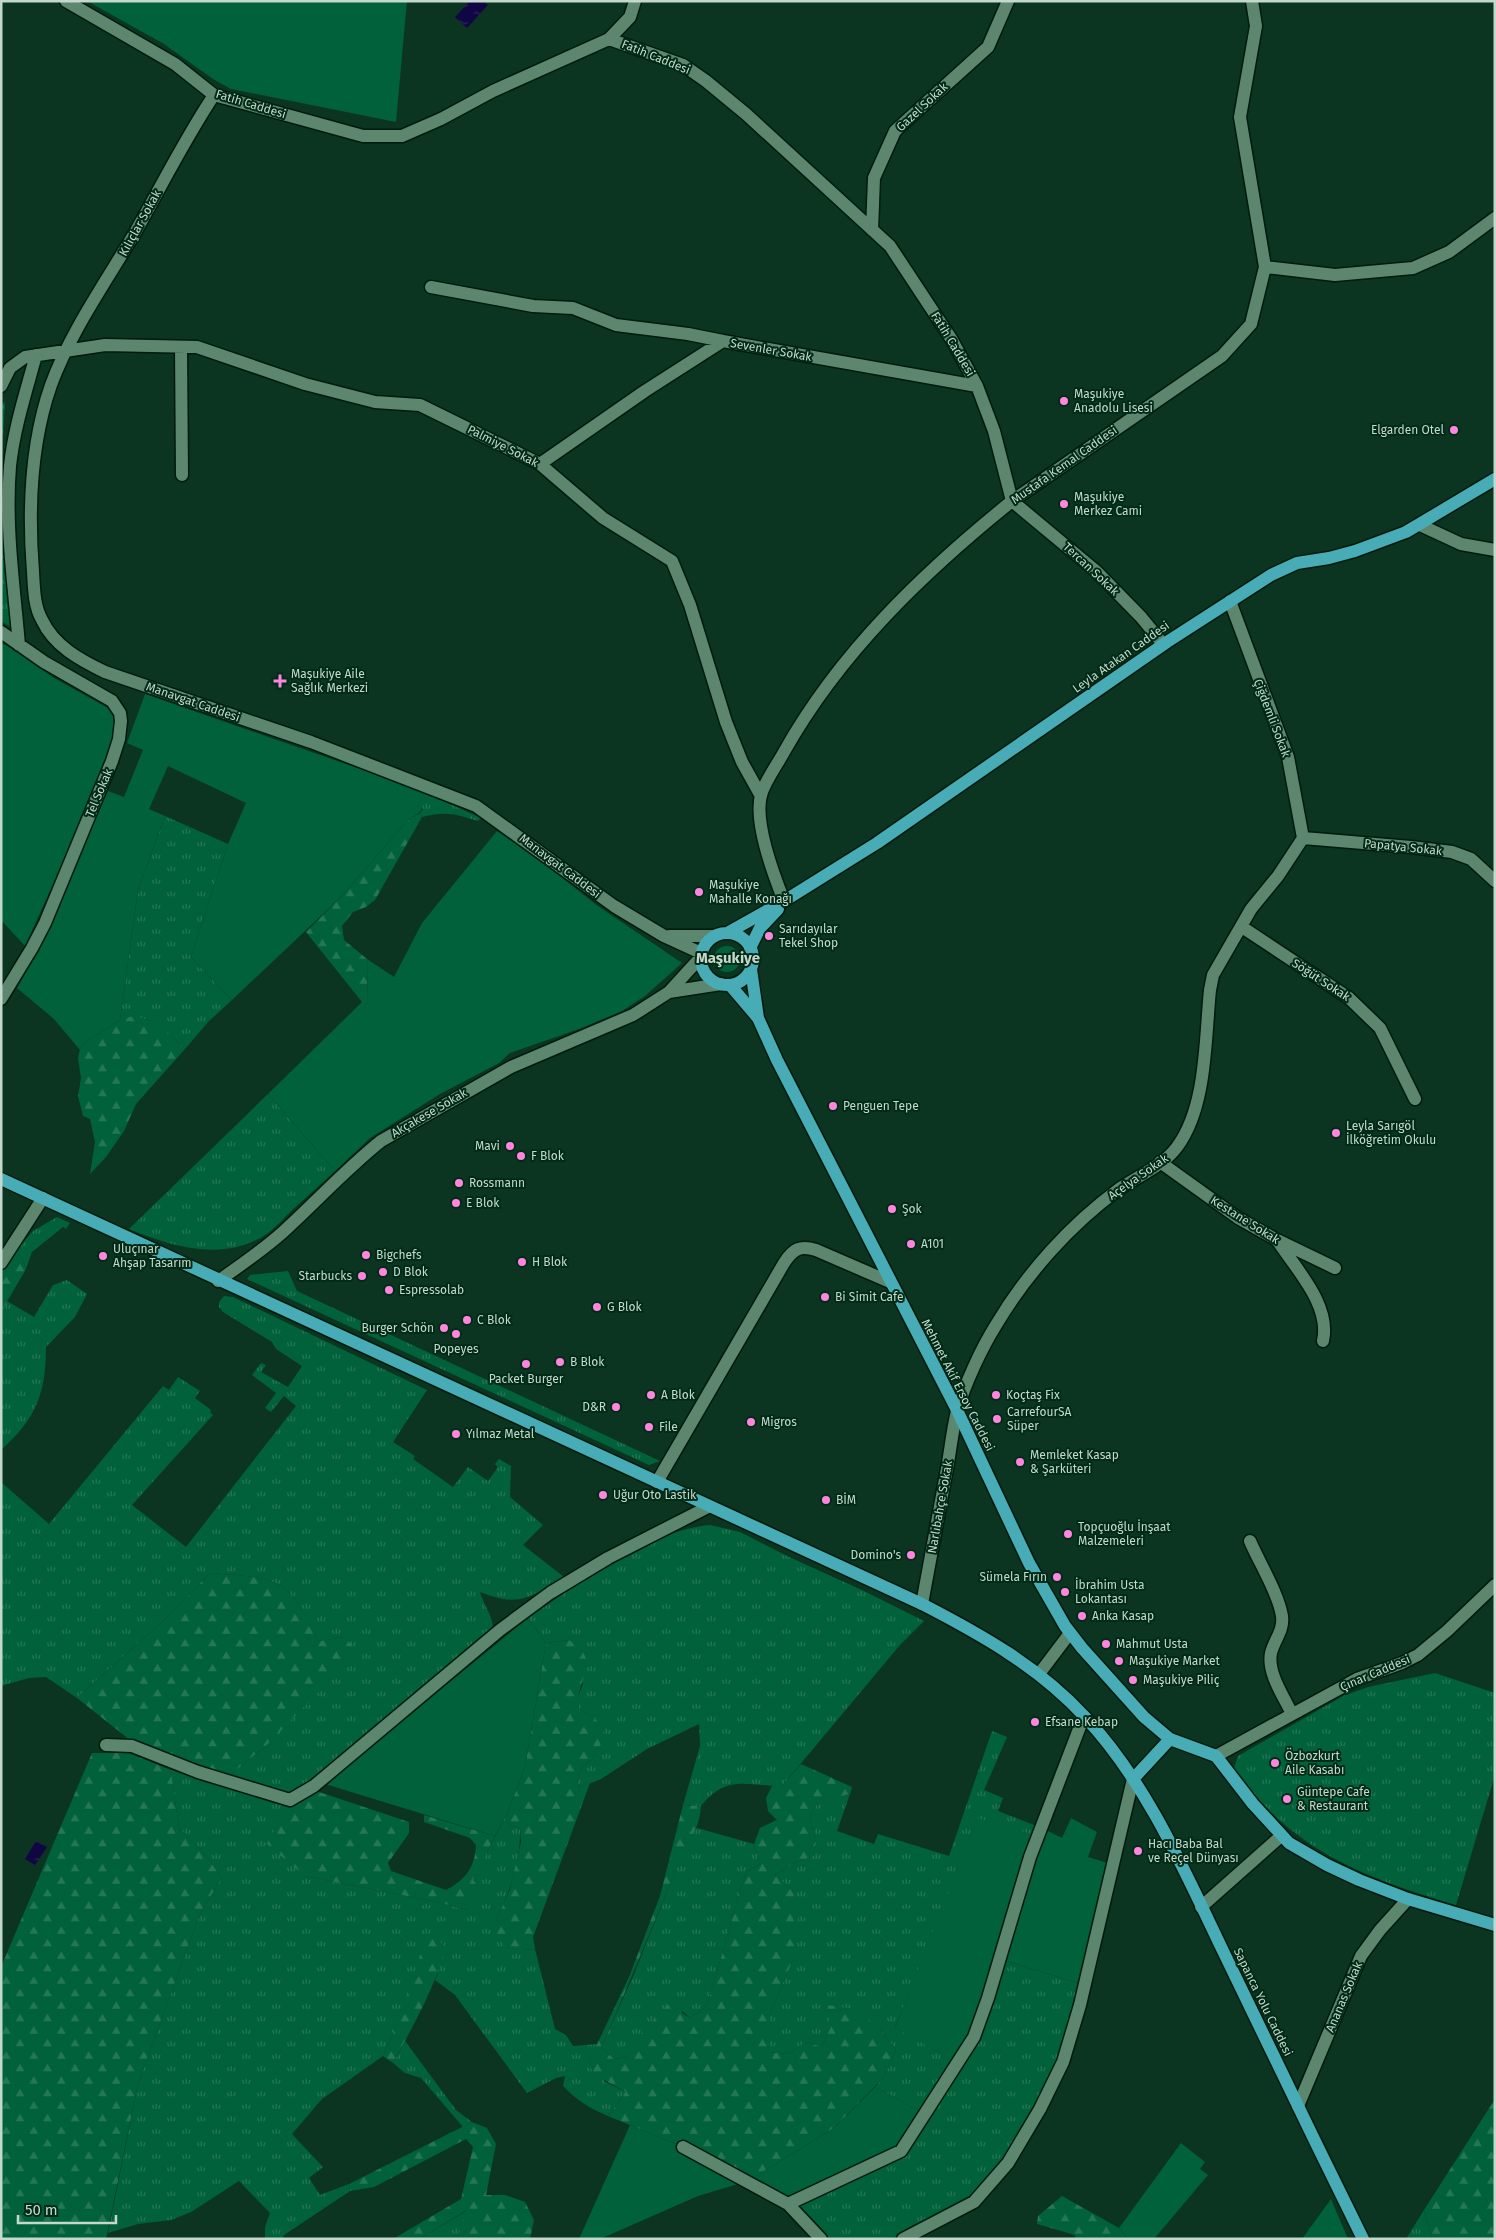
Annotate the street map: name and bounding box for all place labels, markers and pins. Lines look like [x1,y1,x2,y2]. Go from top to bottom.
place label: Maşukiye Anadolu Lisesi [1074,387,1153,415]
marker: Maşukiye Anadolu Lisesi [1058,395,1070,407]
place label: Elgarden Otel [1371,423,1444,437]
marker: Elgarden Otel [1448,424,1460,436]
place label: Maşukiye Merkez Cami [1074,490,1142,518]
marker: Maşukiye Merkez Cami [1058,498,1070,510]
place label: Maşukiye Aile Sağlık Merkezi [291,667,368,695]
marker: Maşukiye Aile Sağlık Merkezi [273,674,287,688]
place label: Maşukiye Mahalle Konağı [709,878,792,906]
marker: Maşukiye Mahalle Konağı [693,886,705,898]
place label: Sarıdayılar Tekel Shop [779,922,838,950]
marker: Sarıdayılar Tekel Shop [763,930,775,942]
place label: Penguen Tepe [843,1099,919,1113]
marker: Penguen Tepe [827,1100,839,1112]
place label: Leyla Sarıgöl İlköğretim Okulu [1346,1119,1436,1147]
marker: Leyla Sarıgöl İlköğretim Okulu [1330,1127,1342,1139]
place label: Mavi [475,1139,500,1153]
marker: Mavi [504,1140,516,1152]
place label: F Blok [531,1149,565,1163]
marker: F Blok [515,1150,527,1162]
place label: Rossmann [469,1176,525,1190]
marker: Rossmann [453,1177,465,1189]
place label: E Blok [466,1196,500,1210]
marker: E Blok [450,1197,462,1209]
place label: Şok [902,1202,923,1216]
marker: Şok [886,1203,898,1215]
place label: A101 [921,1237,944,1251]
marker: A101 [905,1238,917,1250]
place label: Uluçınar Ahşap Tasarım [113,1242,192,1270]
place label: Bigchefs [376,1248,422,1262]
marker: Bigchefs [360,1249,372,1261]
marker: Uluçınar Ahşap Tasarım [97,1250,109,1262]
place label: H Blok [532,1255,568,1269]
marker: H Blok [516,1256,528,1268]
place label: D Blok [393,1265,429,1279]
marker: D Blok [377,1266,389,1278]
place label: Starbucks [299,1269,352,1283]
marker: Starbucks [356,1270,368,1282]
place label: Espressolab [399,1283,464,1297]
marker: Espressolab [383,1284,395,1296]
place label: Bi Simit Cafe [835,1290,904,1304]
marker: Bi Simit Cafe [819,1291,831,1303]
place label: G Blok [607,1300,643,1314]
marker: G Blok [591,1301,603,1313]
place label: C Blok [477,1313,512,1327]
marker: C Blok [461,1314,473,1326]
place label: Burger Schön [362,1321,434,1335]
marker: Burger Schön [438,1322,450,1334]
marker: Popeyes [450,1328,462,1340]
place label: Popeyes [433,1342,479,1356]
place label: B Blok [570,1355,605,1369]
marker: B Blok [554,1356,566,1368]
marker: Packet Burger [520,1358,532,1370]
place label: Packet Burger [489,1372,564,1386]
place label: A Blok [661,1388,696,1402]
place label: Koçtaş Fix [1006,1388,1060,1402]
marker: A Blok [645,1389,657,1401]
marker: Koçtaş Fix [990,1389,1002,1401]
place label: D&R [582,1400,606,1414]
marker: D&R [610,1401,622,1413]
place label: CarrefourSA Süper [1007,1405,1072,1433]
marker: CarrefourSA Süper [991,1413,1003,1425]
place label: Migros [761,1415,797,1429]
marker: Migros [745,1416,757,1428]
place label: File [659,1420,678,1434]
marker: File [643,1421,655,1433]
place label: Yılmaz Metal [466,1427,535,1441]
marker: Yılmaz Metal [450,1428,462,1440]
place label: Memleket Kasap & Şarküteri [1030,1448,1119,1476]
marker: Memleket Kasap & Şarküteri [1014,1456,1026,1468]
place label: Uğur Oto Lastik [613,1488,697,1502]
marker: Uğur Oto Lastik [597,1489,609,1501]
place label: BİM [836,1492,856,1507]
marker: BİM [820,1494,832,1506]
place label: Topçuoğlu İnşaat Malzemeleri [1078,1519,1171,1548]
marker: Topçuoğlu İnşaat Malzemeleri [1062,1528,1074,1540]
place label: Domino's [851,1548,901,1562]
marker: Domino's [905,1549,917,1561]
place label: Sümela Fırın [980,1570,1047,1584]
marker: Sümela Fırın [1051,1571,1063,1583]
place label: İbrahim Usta Lokantası [1075,1577,1145,1606]
marker: İbrahim Usta Lokantası [1059,1586,1071,1598]
place label: Anka Kasap [1092,1609,1154,1623]
marker: Anka Kasap [1076,1610,1088,1622]
place label: Mahmut Usta [1116,1637,1188,1651]
marker: Mahmut Usta [1100,1638,1112,1650]
place label: Maşukiye Market [1129,1654,1221,1668]
marker: Maşukiye Market [1113,1655,1125,1667]
place label: Maşukiye Piliç [1143,1673,1220,1687]
marker: Maşukiye Piliç [1127,1674,1139,1686]
place label: Efsane Kebap [1045,1715,1118,1729]
marker: Efsane Kebap [1029,1716,1041,1728]
place label: Özbozkurt Aile Kasabı [1285,1747,1344,1777]
marker: Özbozkurt Aile Kasabı [1269,1757,1281,1769]
place label: Güntepe Cafe & Restaurant [1297,1785,1370,1813]
marker: Güntepe Cafe & Restaurant [1281,1793,1293,1805]
place label: Hacı Baba Bal ve Reçel Dünyası [1148,1837,1239,1865]
marker: Hacı Baba Bal ve Reçel Dünyası [1132,1845,1144,1857]

